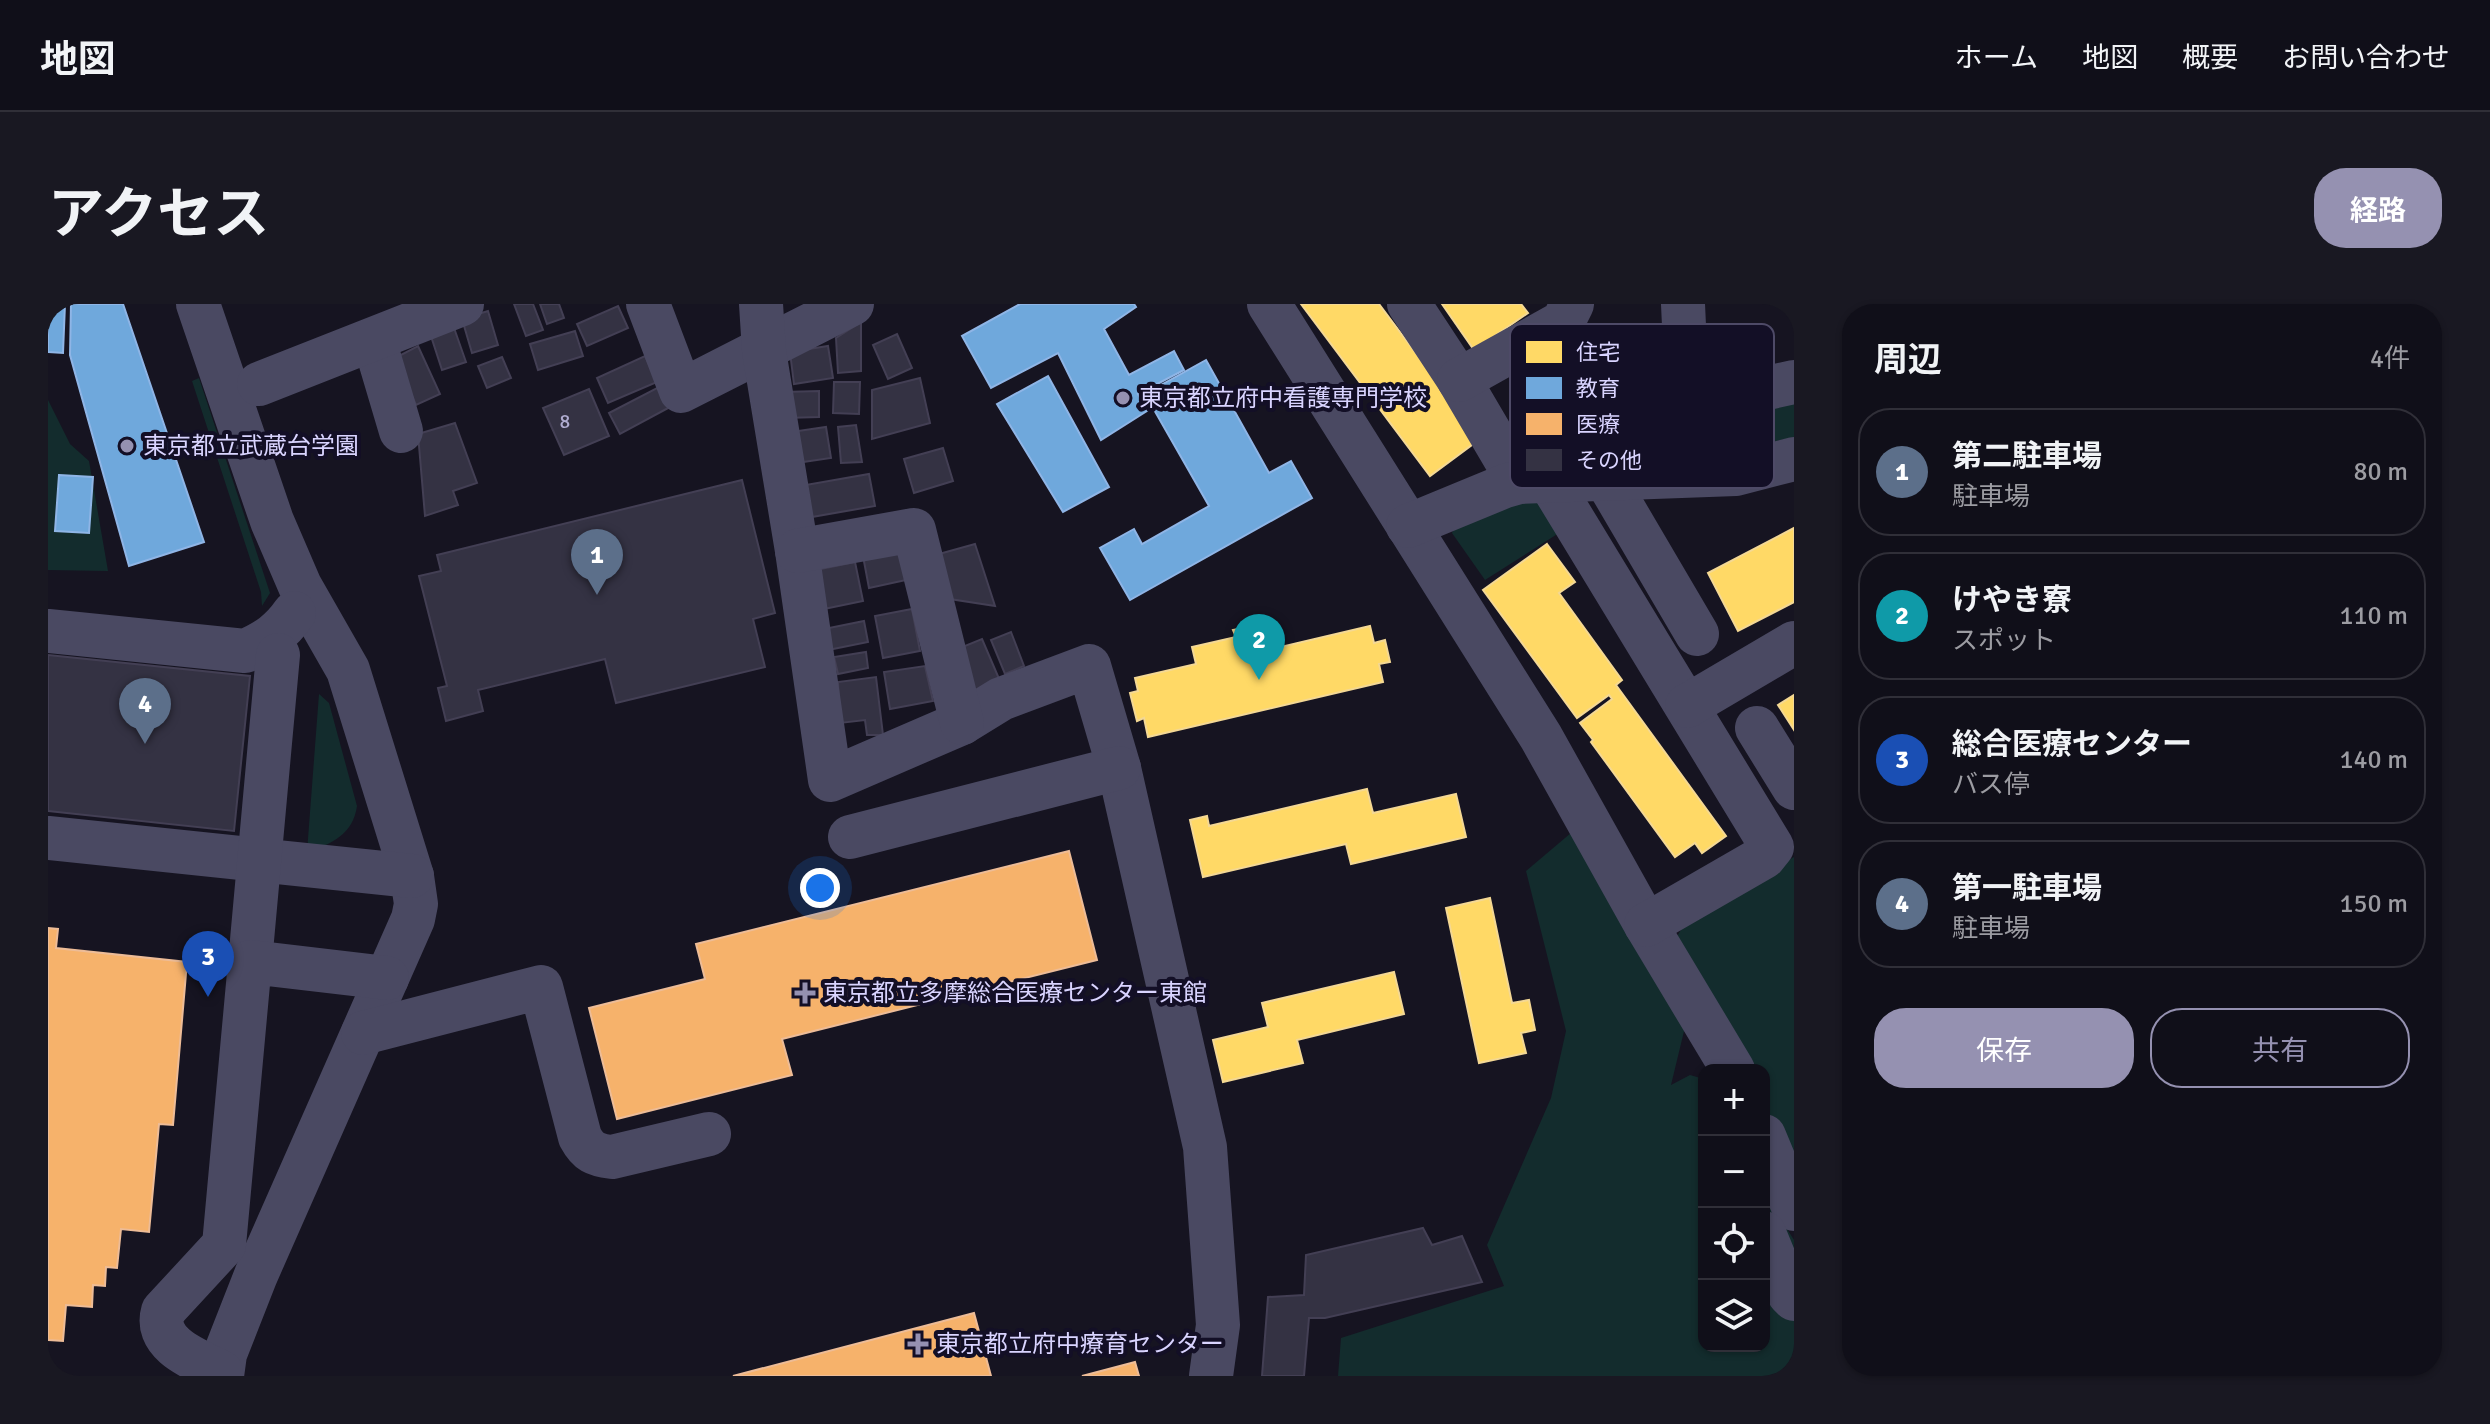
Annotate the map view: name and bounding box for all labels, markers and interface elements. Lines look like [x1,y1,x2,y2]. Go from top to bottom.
text: 地図 [40,36,116,83]
text: ホーム [1955,41,2038,75]
text: 地図 [2082,41,2138,75]
text: 概要 [2182,41,2238,75]
text: お問い合わせ [2282,41,2450,75]
button: 経路 [2314,168,2442,248]
text: アクセス [48,180,269,249]
legend [1510,324,1774,488]
text: 住宅 [1576,339,1620,366]
text: 周辺 [1874,339,1942,381]
text: 4件 [2370,343,2410,375]
text: 教育 [1576,375,1620,402]
place label: 東京都立府中看護専門学校 [1139,383,1427,413]
marker: 東京都立府中看護専門学校 [1114,389,1132,407]
house number: 8 [560,409,570,434]
text: 医療 [1576,411,1620,438]
place label: 東京都立武蔵台学園 [143,431,359,461]
marker: 東京都立武蔵台学園 [118,437,136,455]
text: 第二駐車場 [1952,438,2102,475]
text: その他 [1576,447,1642,474]
text: 1 [1895,456,1909,488]
text: 80 m [2353,456,2408,488]
text: 駐車場 [1952,481,2030,513]
pin: 1 [571,529,623,595]
text: けやき寮 [1952,582,2072,619]
text: 2 [1895,600,1909,632]
text: 110 m [2339,600,2408,632]
pin: 2 [1233,614,1285,680]
text: スポット [1952,625,2056,657]
pin: 4 [119,678,171,744]
text: 総合医療センター [1952,726,2192,763]
text: 3 [1895,744,1909,776]
text: 140 m [2339,744,2408,776]
text: バス停 [1952,769,2030,801]
your location [800,868,840,908]
text: 第一駐車場 [1952,870,2102,907]
text: 4 [1895,888,1909,920]
text: 150 m [2339,888,2408,920]
text: 駐車場 [1952,913,2030,945]
pin: 3 [182,931,234,997]
place label: 東京都立多摩総合医療センター東館 [823,978,1207,1008]
marker: 東京都立多摩総合医療センター東館 [794,982,816,1004]
button: 保存 [1874,1008,2134,1088]
button: 共有 [2150,1008,2410,1088]
map controls [1698,1064,1770,1352]
button: + [1698,1064,1770,1136]
button: − [1698,1136,1770,1208]
button: locate [1698,1208,1770,1280]
button: layers [1698,1280,1770,1352]
place label: 東京都立府中療育センター [936,1329,1224,1359]
marker: 東京都立府中療育センター [907,1333,929,1355]

